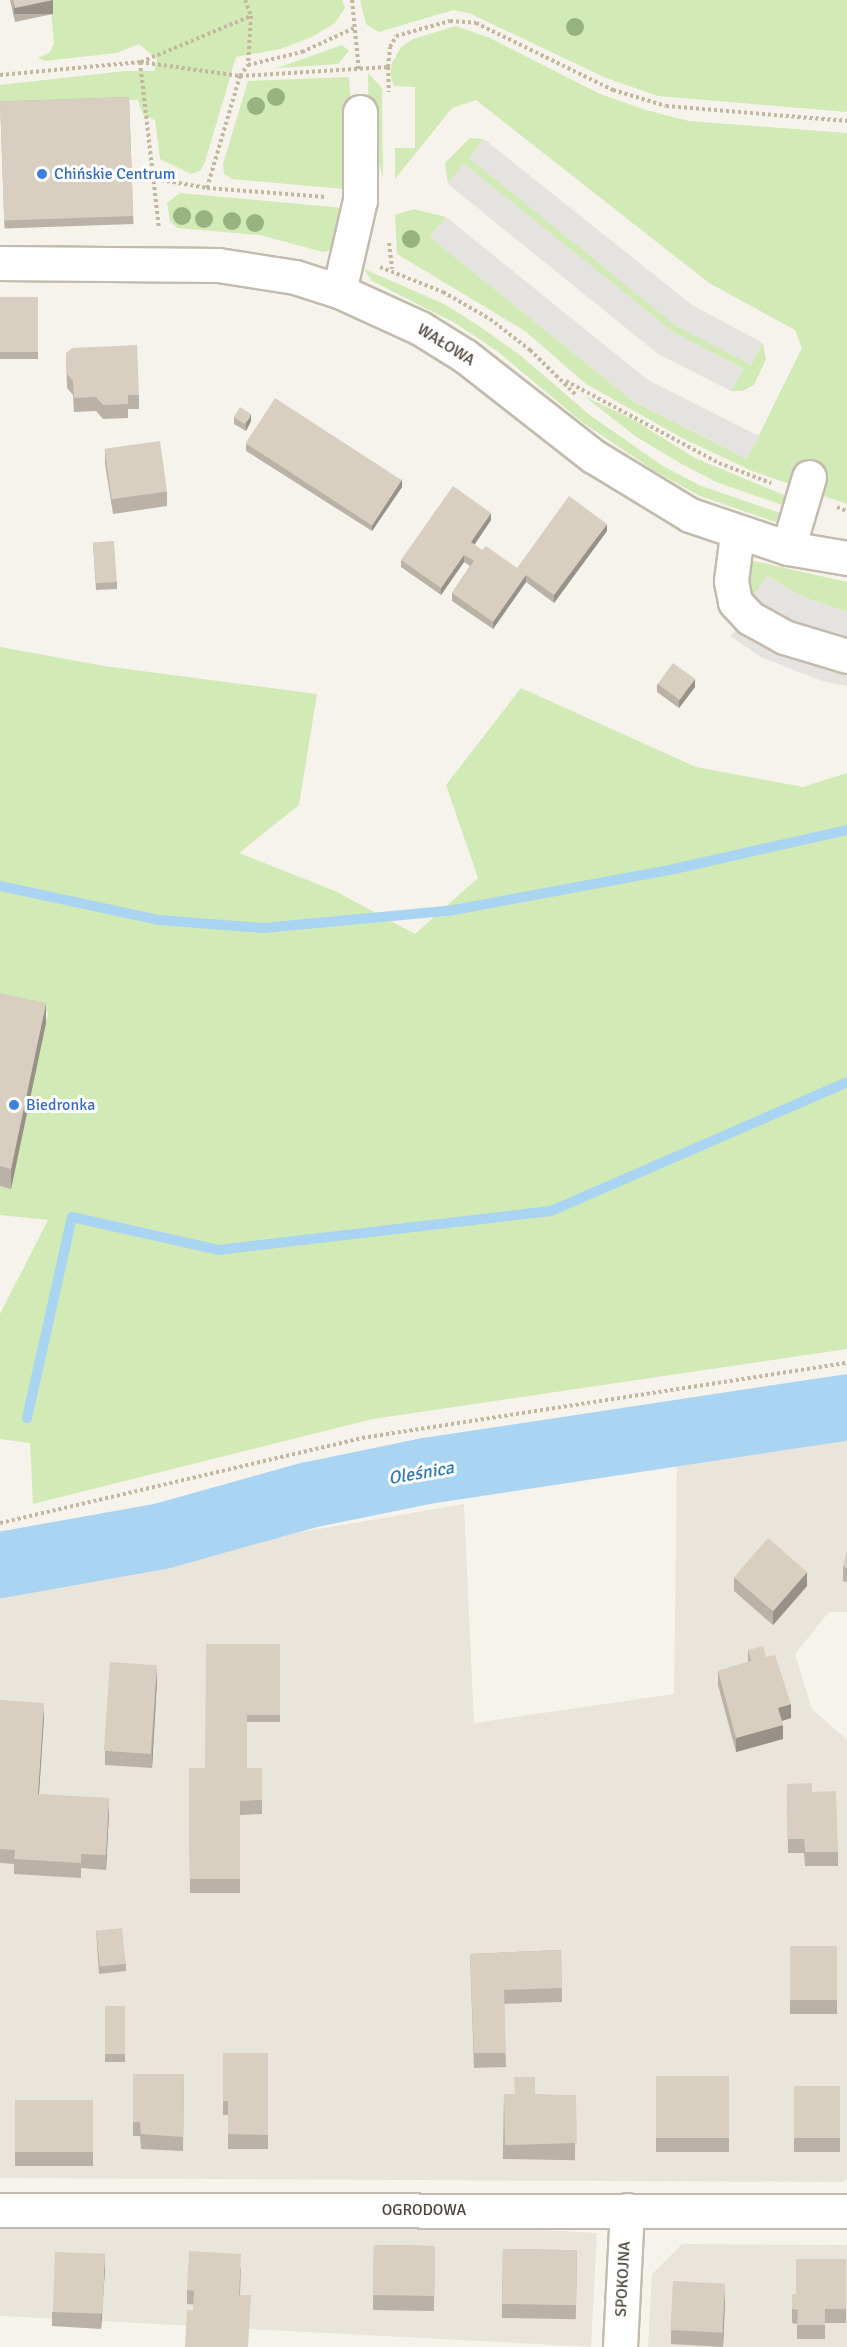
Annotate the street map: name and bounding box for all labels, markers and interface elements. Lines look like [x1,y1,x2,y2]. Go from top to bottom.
place label: Chińskie Centrum [54,164,175,184]
marker: Chińskie Centrum [35,167,49,181]
street label: WAŁOWA [414,320,478,370]
place label: Biedronka [26,1095,95,1115]
marker: Biedronka [7,1098,21,1112]
water label: Oleśnica [387,1457,455,1489]
street label: OGRODOWA [382,2200,466,2220]
street label: SPOKOJNA [611,2241,635,2317]

